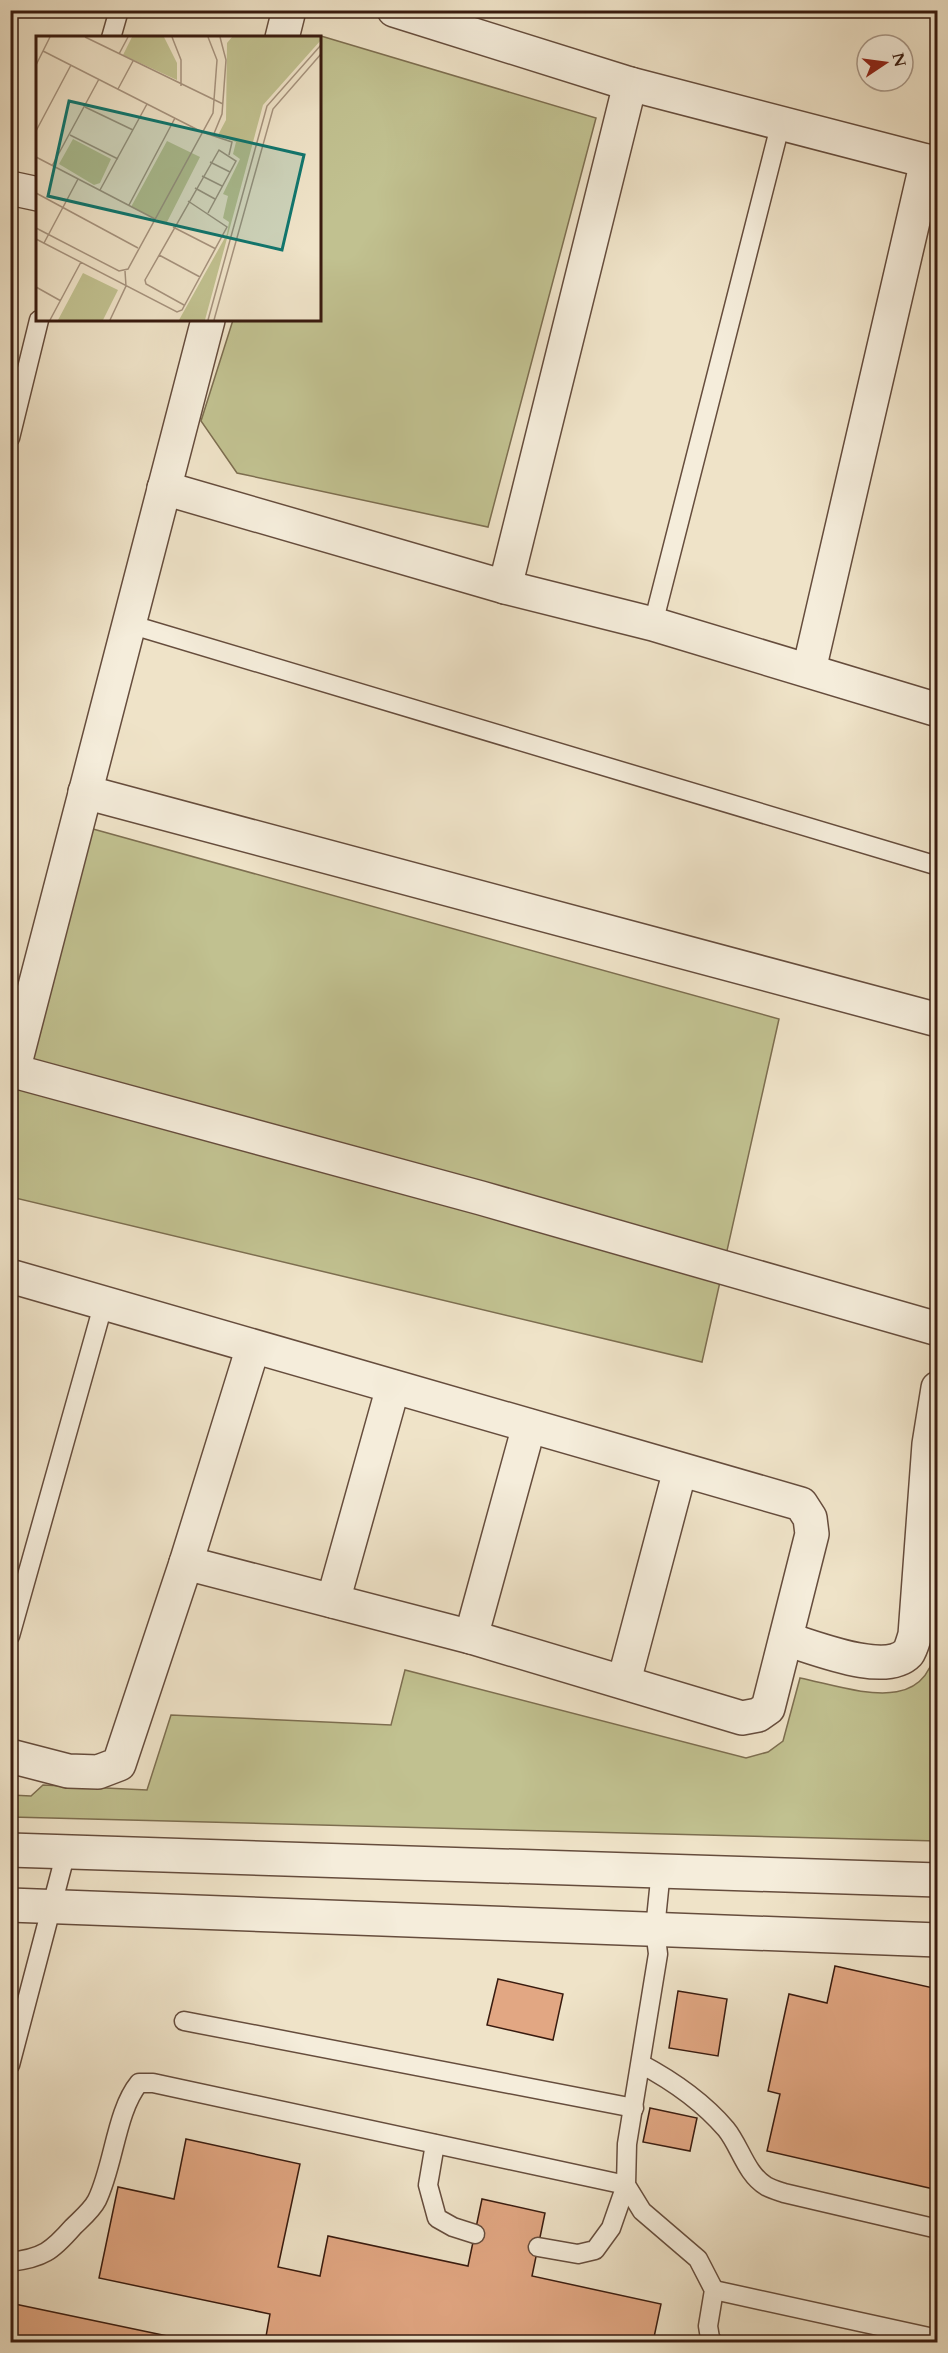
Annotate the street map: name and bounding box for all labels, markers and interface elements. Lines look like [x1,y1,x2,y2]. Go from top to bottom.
north arrow [855,33,915,93]
inset map [36,36,321,321]
text: N [886,51,911,69]

